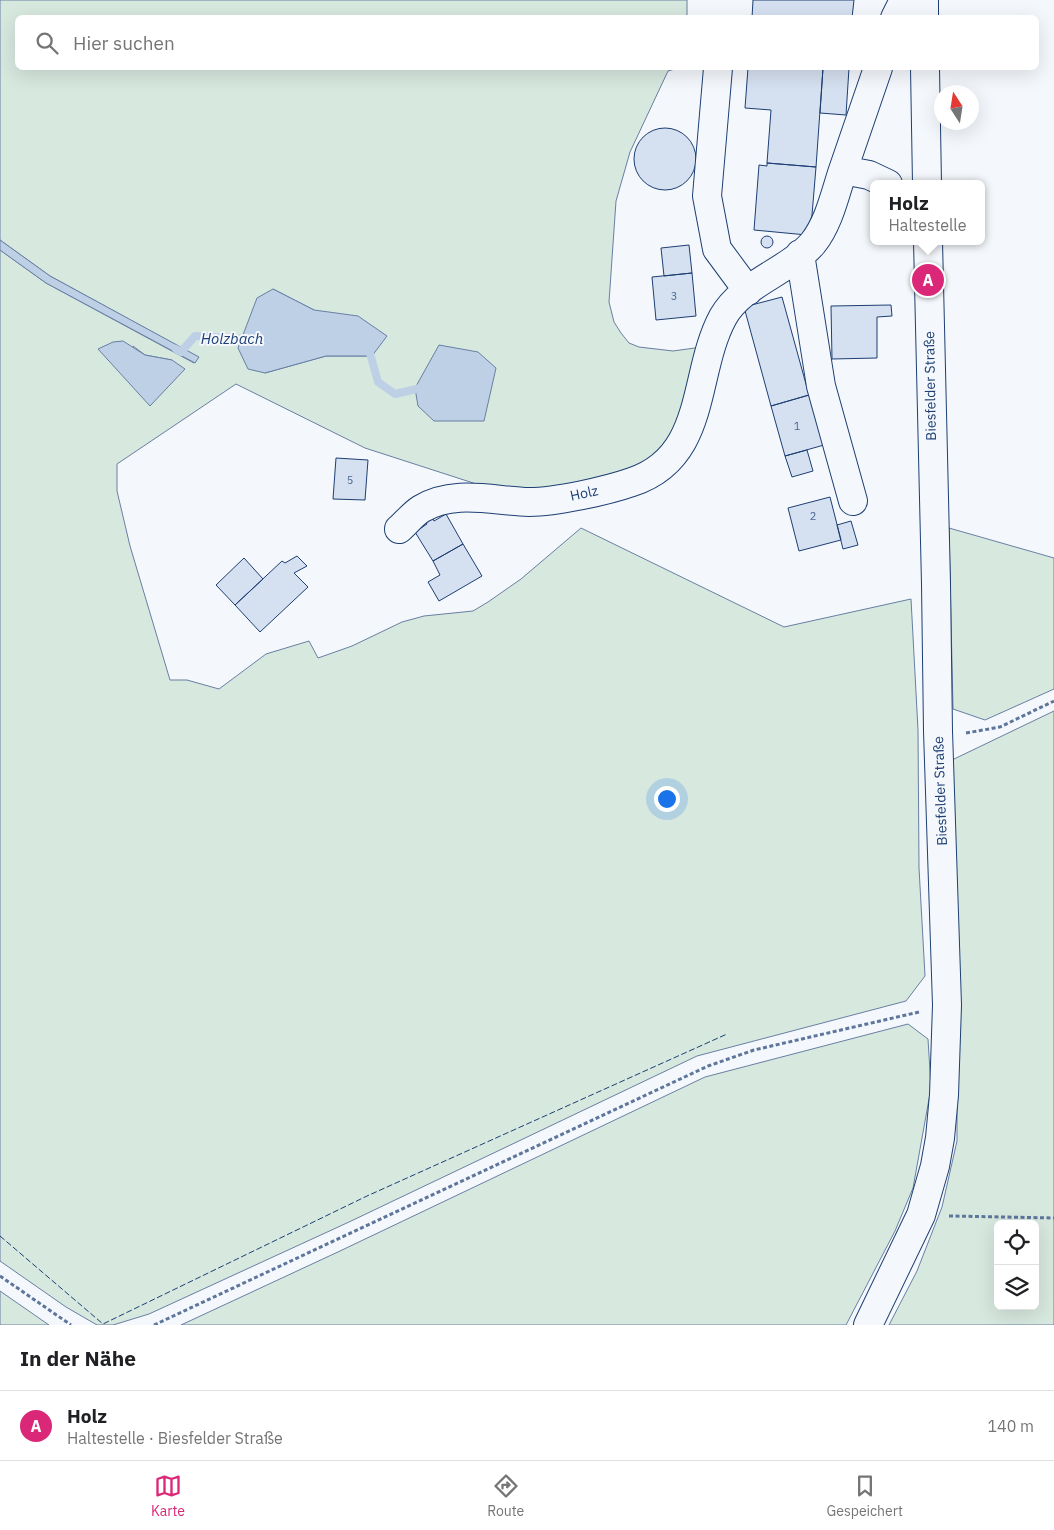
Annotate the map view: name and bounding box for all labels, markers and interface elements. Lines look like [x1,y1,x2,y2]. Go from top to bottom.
search box [15,15,1039,70]
icon: search [33,29,61,57]
text: Hier suchen [73,31,175,55]
north arrow [934,85,979,130]
popup [870,180,985,245]
text: Holz [889,191,929,215]
text: Haltestelle [889,215,966,235]
pin: A [912,261,944,299]
house number: 3 [671,289,677,303]
water label: Holzbach [201,329,263,348]
street label: Biesfelder Straße [920,331,940,441]
house number: 1 [794,419,801,433]
house number: 5 [347,473,353,487]
street label: Holz [568,481,600,505]
house number: 2 [810,509,816,523]
street label: Biesfelder Straße [929,736,951,846]
your location [654,786,680,812]
map controls [994,1220,1039,1310]
button: locate [994,1220,1039,1265]
button: layers [994,1265,1039,1310]
text: In der Nähe [20,1344,136,1372]
text: Holz [67,1404,107,1428]
text: A [31,1416,41,1436]
text: 140 m [987,1416,1034,1436]
text: Haltestelle · Biesfelder Straße [67,1428,283,1448]
tab: Karte [151,1472,185,1520]
tab: Route [487,1472,524,1520]
tab: Gespeichert [827,1472,903,1520]

